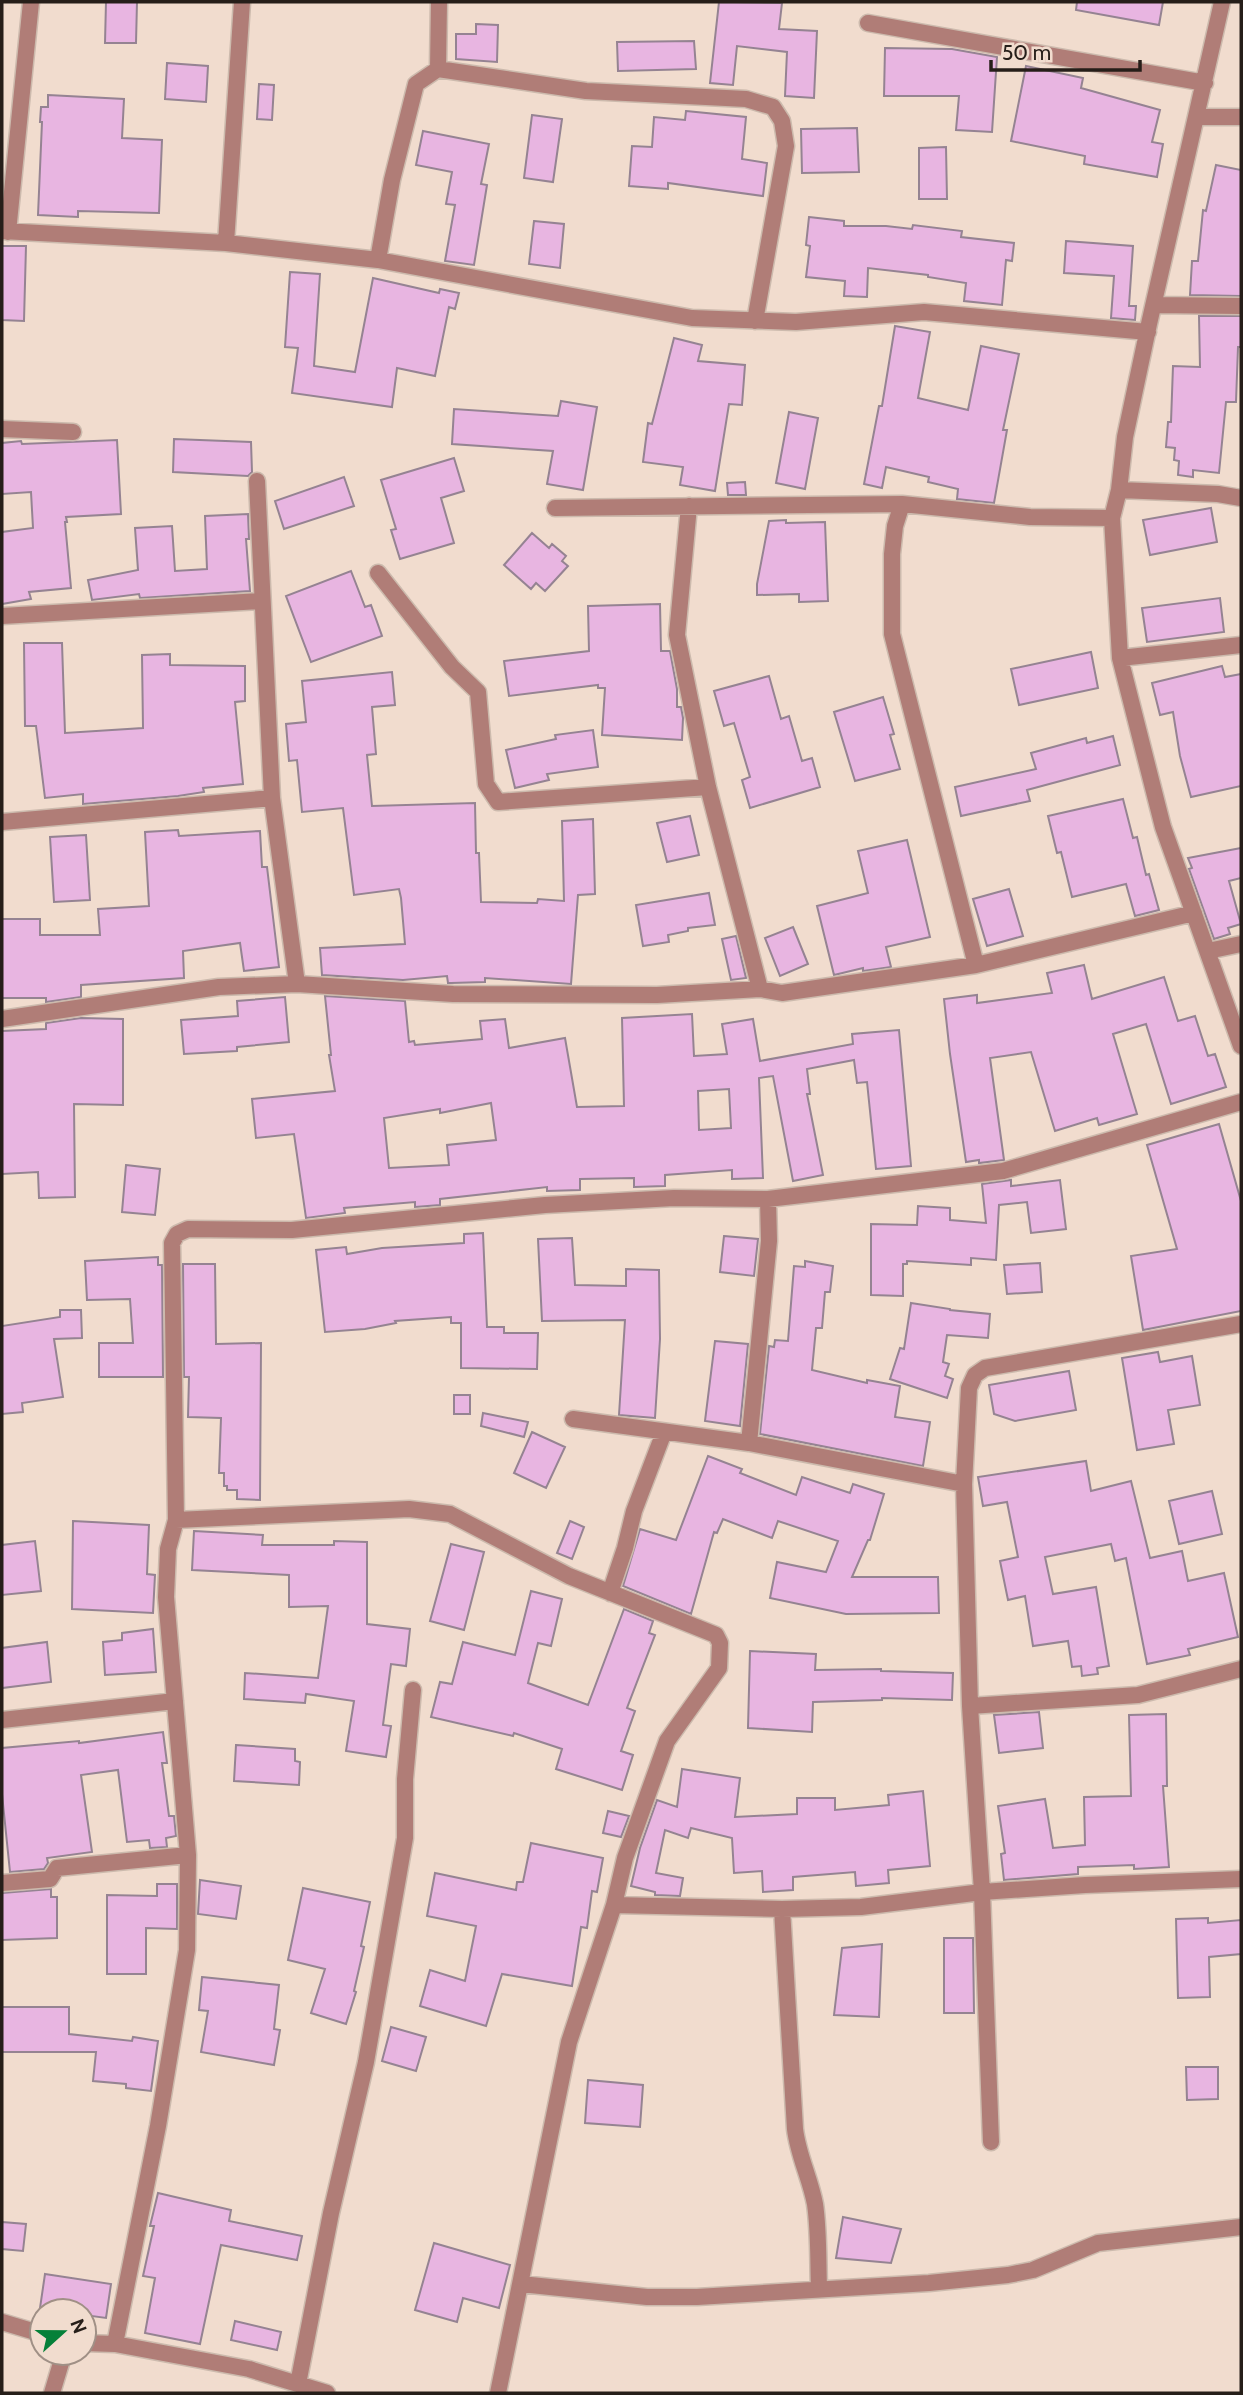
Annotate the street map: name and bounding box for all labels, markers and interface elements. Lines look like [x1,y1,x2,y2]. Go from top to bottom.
scale bar [991,28,1140,72]
text: 50 m [1002,40,1051,65]
north arrow [28,2297,98,2367]
text: N [65,2316,92,2336]

